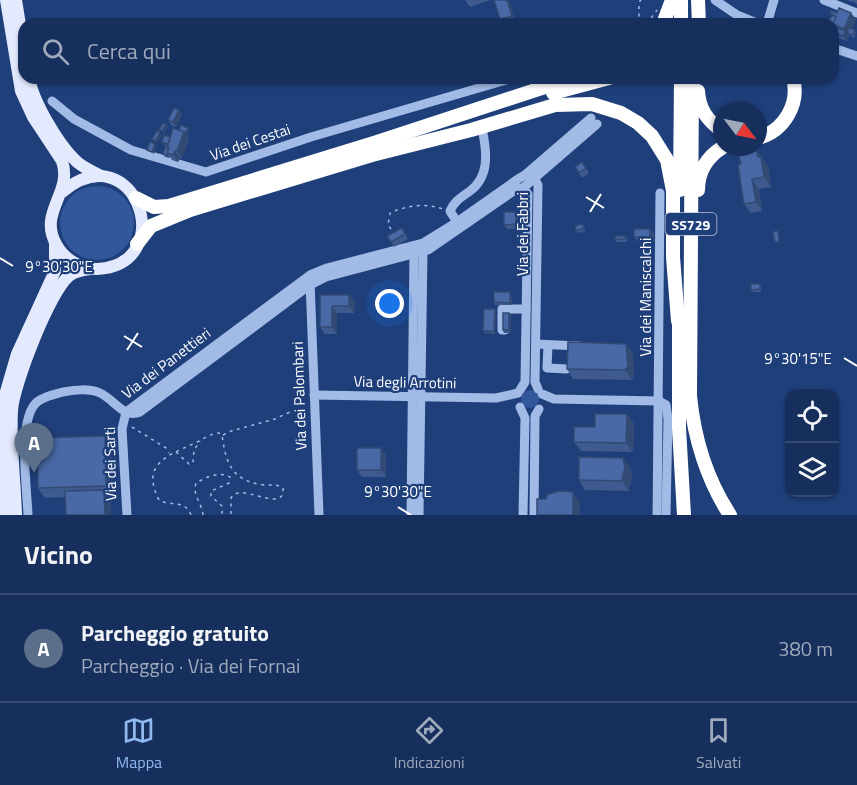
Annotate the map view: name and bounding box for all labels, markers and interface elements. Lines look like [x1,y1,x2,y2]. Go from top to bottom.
search box [18,18,839,84]
text: Cerca qui [87,34,171,68]
icon: search [39,35,72,68]
north arrow [713,102,767,156]
street label: Via dei Cestai [207,118,293,166]
street label: Via dei Fabbri [511,192,534,276]
road number: SS729 [666,213,716,235]
street label: Via dei Maniscalchi [634,238,657,356]
text: 9°30'30"E [25,255,93,278]
your location [375,289,404,318]
street label: Via dei Panettieri [116,322,216,404]
street label: Via dei Palombari [286,341,312,451]
text: 9°30'15"E [764,347,832,370]
street label: Via degli Arrotini [353,370,457,394]
map controls [785,389,839,497]
button: locate [785,389,839,443]
pin: A [15,424,54,473]
street label: Via dei Sarti [98,427,122,501]
button: layers [785,443,839,497]
text: 9°30'30"E [364,480,432,503]
text: Vicino [24,535,93,574]
text: Parcheggio gratuito [81,616,269,650]
text: A [37,633,50,664]
text: 380 m [778,633,833,664]
text: Parcheggio · Via dei Fornai [81,650,300,681]
tab: Mappa [116,714,162,774]
tab: Indicazioni [394,714,465,774]
tab: Salvati [696,714,741,774]

